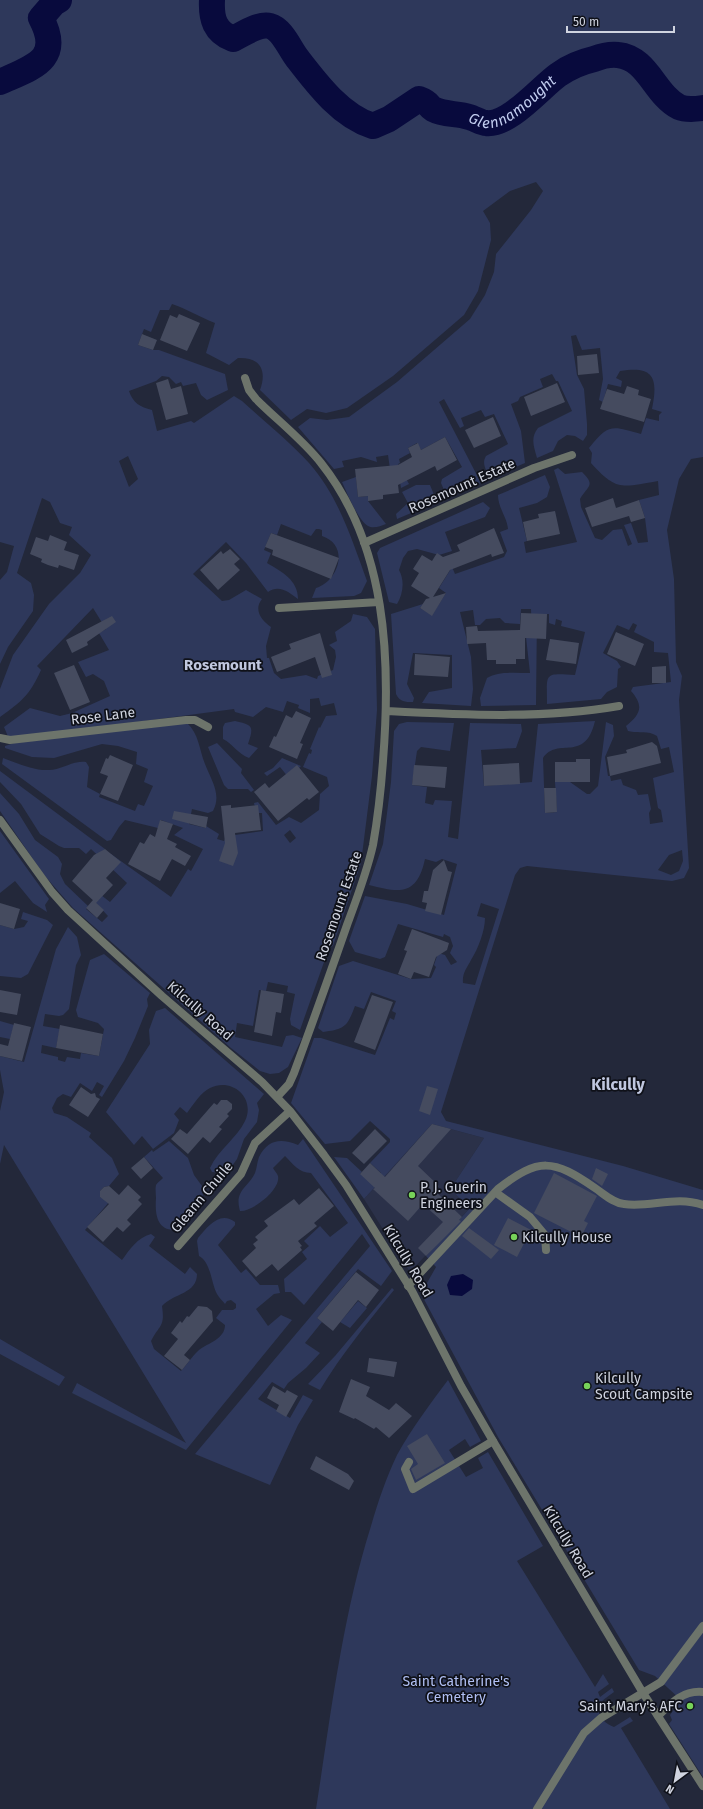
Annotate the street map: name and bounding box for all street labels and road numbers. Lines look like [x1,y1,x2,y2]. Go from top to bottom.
street label: Rosemount Estate [406,455,518,517]
street label: Rose Lane [70,704,136,728]
street label: Rosemount Estate [312,849,366,963]
street label: Kilcully Road [164,978,236,1044]
street label: Gleann Chuile [167,1158,237,1236]
street label: Kilcully Road [380,1222,436,1300]
street label: Kilcully Road [540,1503,596,1581]

